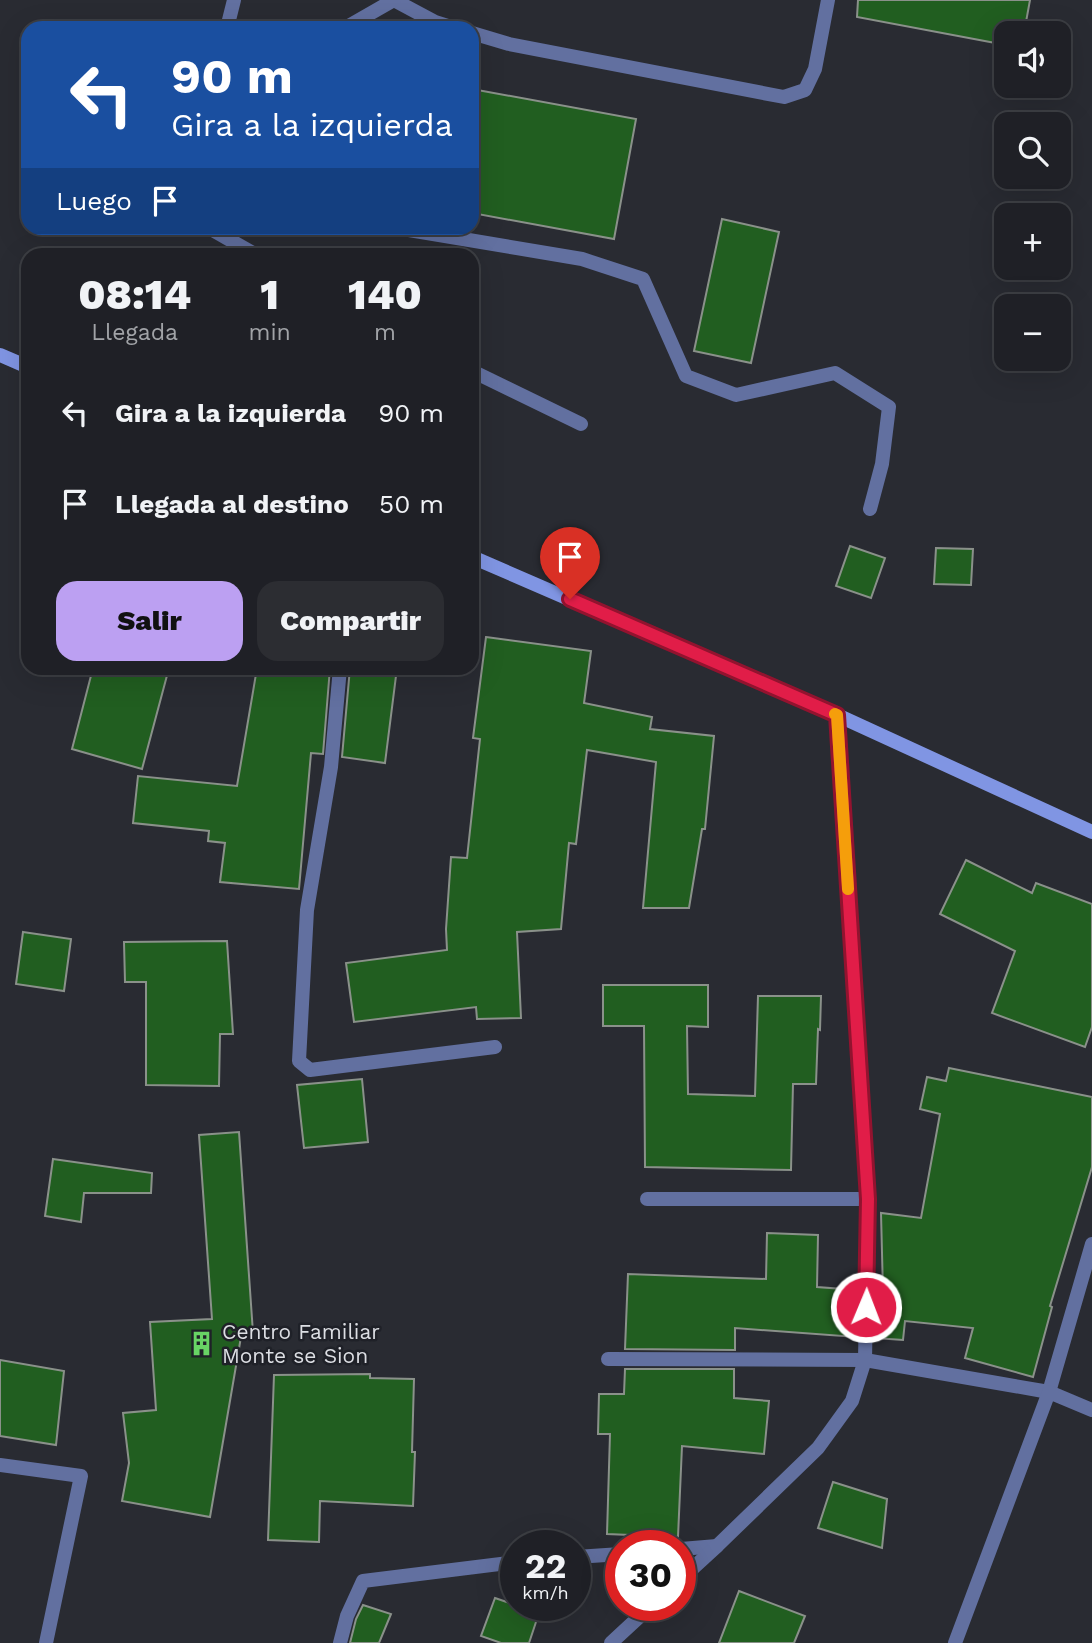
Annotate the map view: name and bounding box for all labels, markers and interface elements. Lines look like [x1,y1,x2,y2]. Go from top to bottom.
map controls [994,21,1071,371]
button: sound [994,21,1071,98]
text: 90 m [171,47,293,105]
icon: left [56,49,147,140]
text: Gira a la izquierda [171,106,453,144]
button: search [994,112,1071,189]
icon: arrive [146,182,184,220]
text: Luego [56,186,132,216]
button: + [994,203,1071,280]
text: 08:14 [78,270,191,319]
text: 1 [260,270,279,319]
text: 140 [348,270,422,319]
button: − [994,294,1071,371]
text: Llegada [91,319,178,346]
text: min [248,319,291,346]
text: m [374,319,396,346]
icon: left [56,394,94,432]
text: Gira a la izquierda [115,398,346,428]
text: 90 m [378,398,444,428]
icon: arrive [56,485,94,523]
text: Llegada al destino [115,489,349,519]
text: 50 m [379,489,444,519]
pin [540,527,600,599]
icon: arrive [551,538,589,576]
button: Salir [56,581,243,661]
button: Compartir [257,581,444,661]
position arrow [829,1270,903,1344]
place label: Centro Familiar Monte se Sion [222,1319,380,1368]
building icon: Centro Familiar Monte se Sion [188,1330,216,1358]
speed limit sign: 30 [605,1530,696,1621]
text: 22 [525,1545,566,1587]
text: km/h [522,1582,569,1603]

